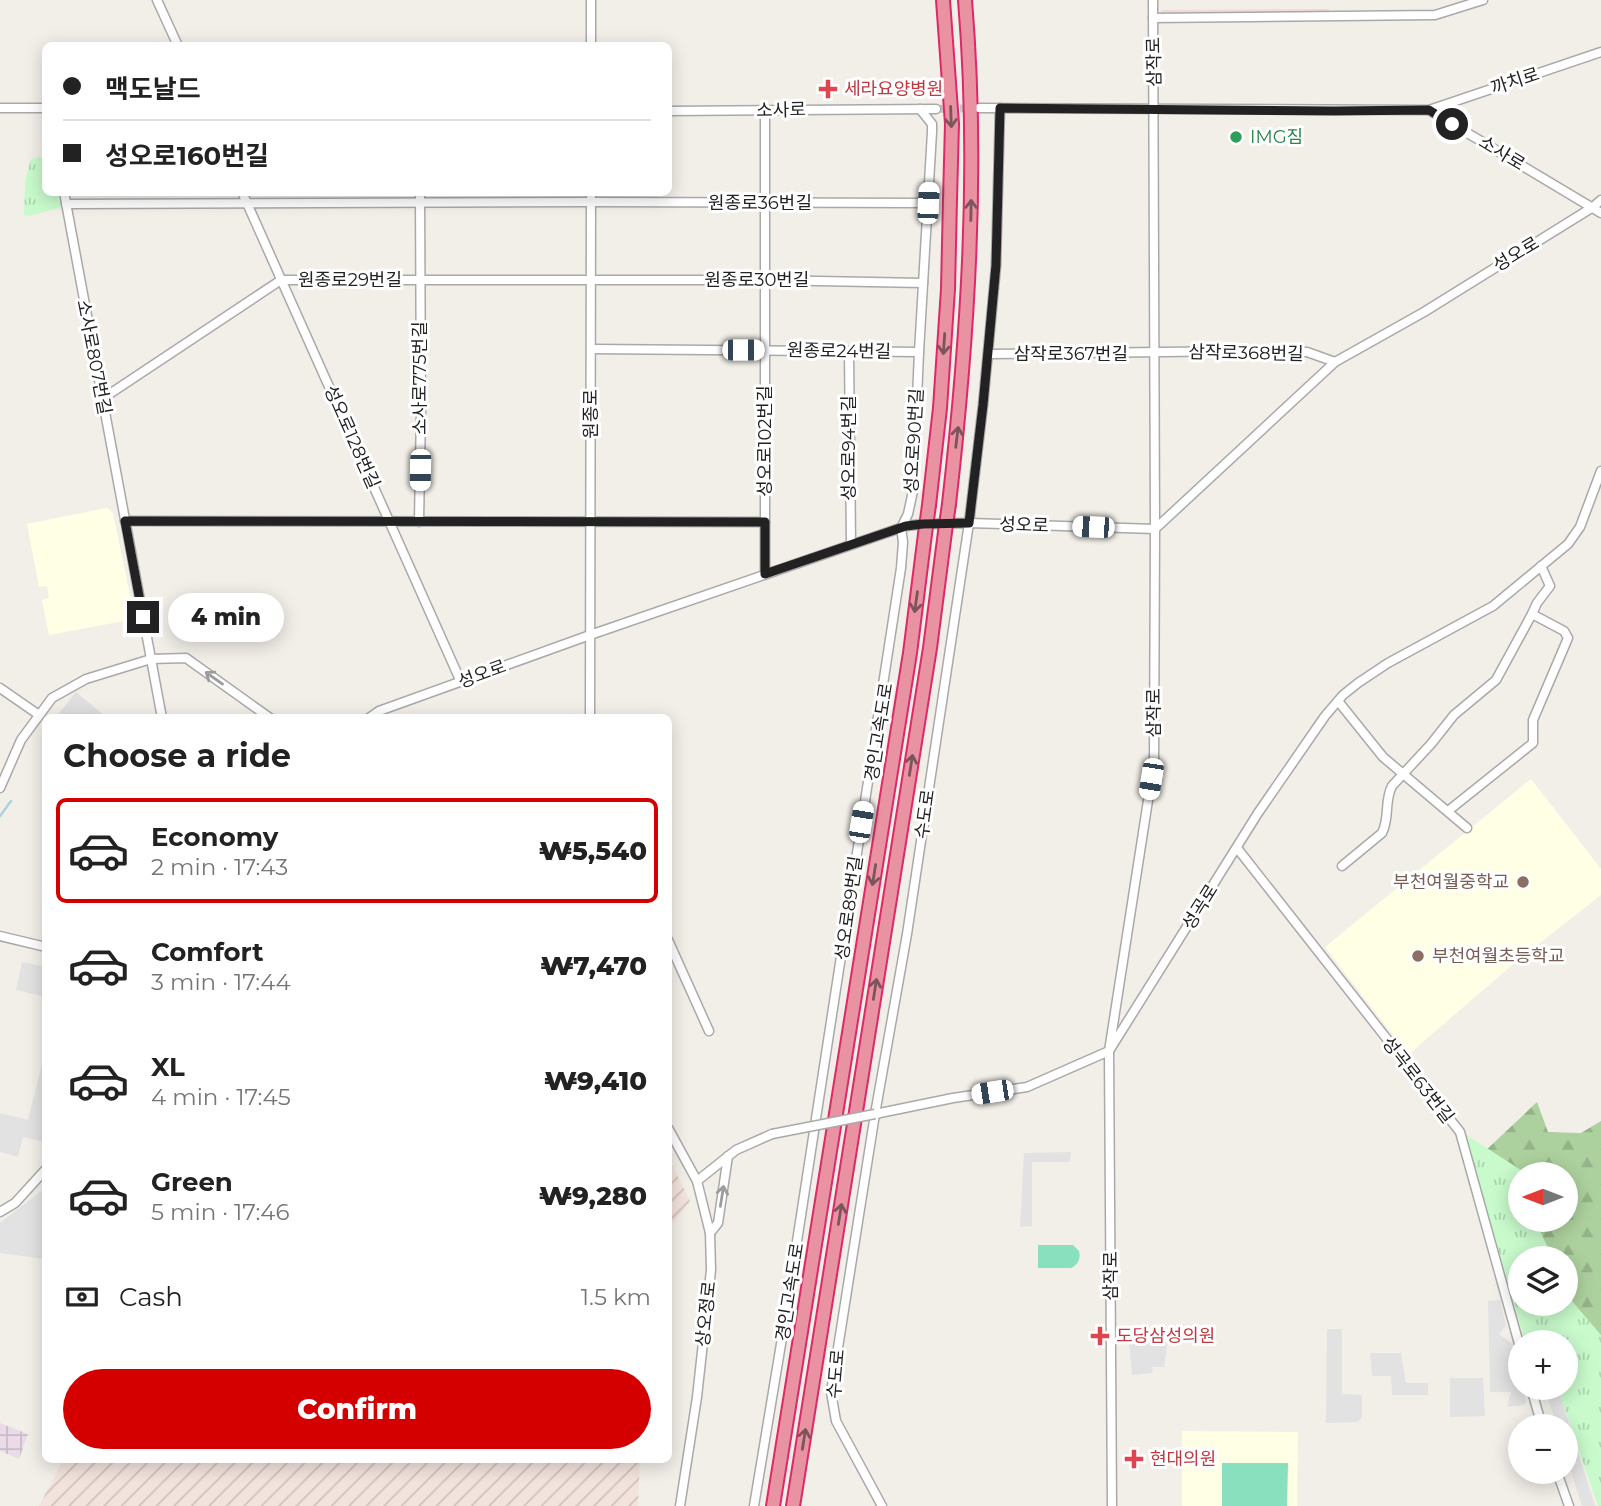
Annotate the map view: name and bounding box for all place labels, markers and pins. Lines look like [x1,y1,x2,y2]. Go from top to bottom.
place label: 세라요양병원 [844,78,943,100]
marker: 세라요양병원 [818,79,838,99]
place label: IMG짐 [1250,126,1303,148]
marker: IMG짐 [1228,129,1244,145]
place label: 부천여월중학교 [1393,871,1509,893]
marker: 부천여월중학교 [1515,874,1531,890]
place label: 부천여월초등학교 [1432,945,1564,967]
marker: 부천여월초등학교 [1410,948,1426,964]
place label: 도당삼성의원 [1116,1325,1215,1347]
marker: 도당삼성의원 [1090,1326,1110,1346]
place label: 현대의원 [1150,1448,1216,1470]
marker: 현대의원 [1124,1449,1144,1469]

